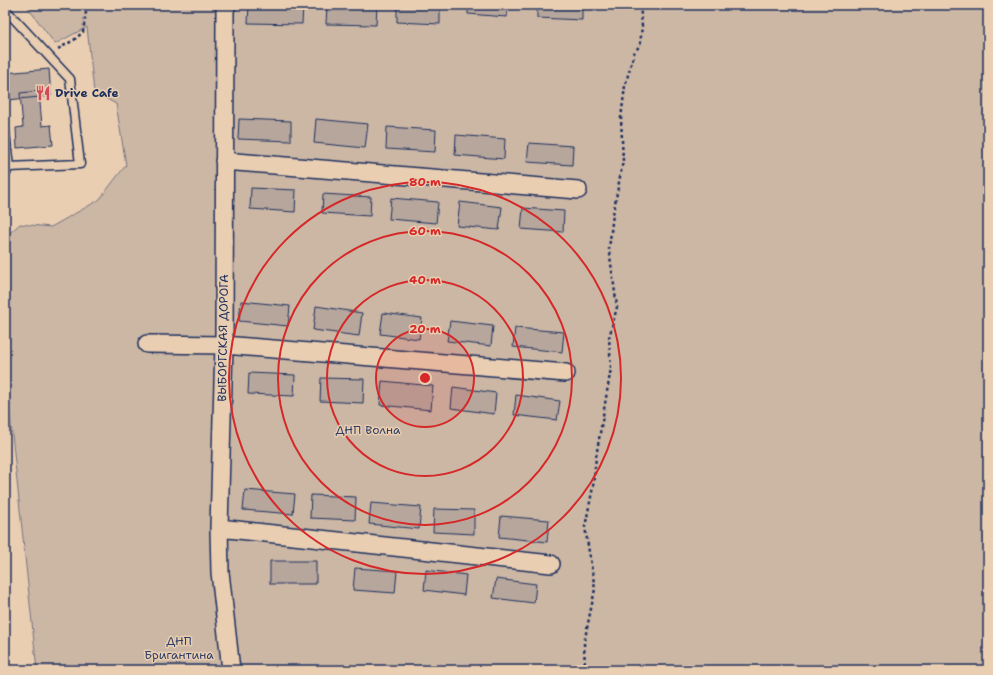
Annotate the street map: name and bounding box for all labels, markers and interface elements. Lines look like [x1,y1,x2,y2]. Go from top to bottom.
restaurant icon: Drive Cafe [34,84,52,102]
place label: Drive Cafe [55,85,119,101]
text: 80 m [409,174,441,190]
text: 60 m [409,223,441,239]
text: 40 m [409,272,441,288]
street label: ВЫБОРГСКАЯ ДОРОГА [214,274,232,402]
text: 20 m [409,321,441,337]
centre of rings [418,371,432,385]
park label: ДНП Волна [336,422,401,438]
park label: ДНП Бригантина [144,633,214,663]

